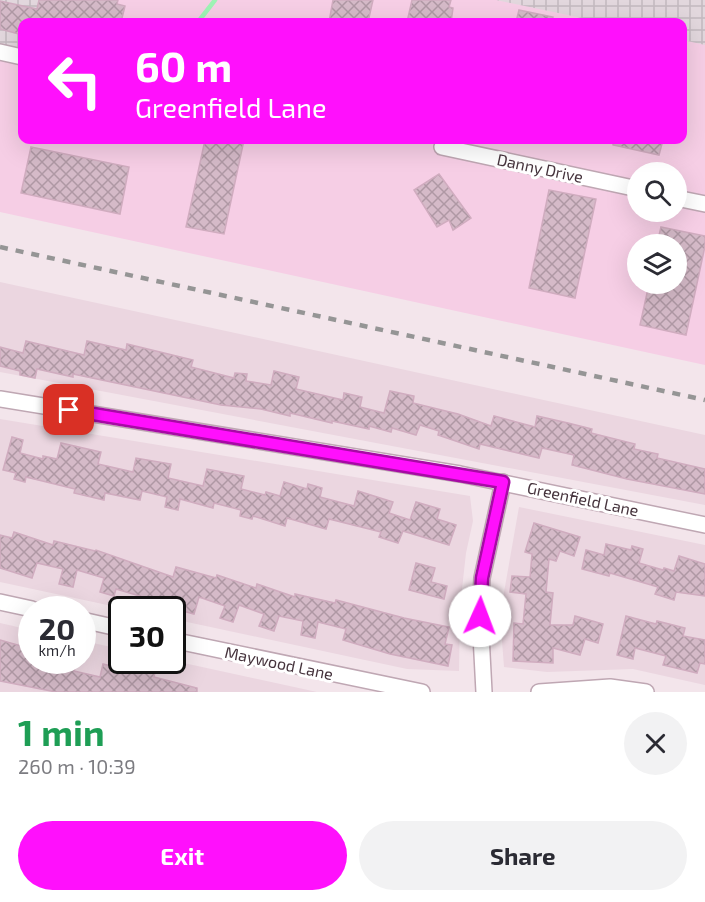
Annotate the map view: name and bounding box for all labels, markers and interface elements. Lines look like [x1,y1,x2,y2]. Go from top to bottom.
text: 60 m [135,40,232,90]
icon: left [36,42,114,120]
text: Greenfield Lane [135,91,326,123]
street label: Danny Drive [495,149,585,186]
map controls [627,162,687,294]
button: search [627,162,687,222]
button: layers [627,234,687,294]
pin [43,384,94,435]
icon: arrive [52,393,85,426]
street label: Greenfield Lane [526,477,641,520]
position arrow [448,584,512,648]
speed limit sign: 30 [108,596,186,674]
text: 20 [39,610,75,646]
text: km/h [38,641,76,659]
street label: Maywood Lane [223,642,335,683]
text: 1 min [18,710,105,753]
button: close [624,712,687,775]
text: 260 m · 10:39 [18,754,136,778]
button: Exit [18,821,347,890]
button: Share [359,821,687,890]

